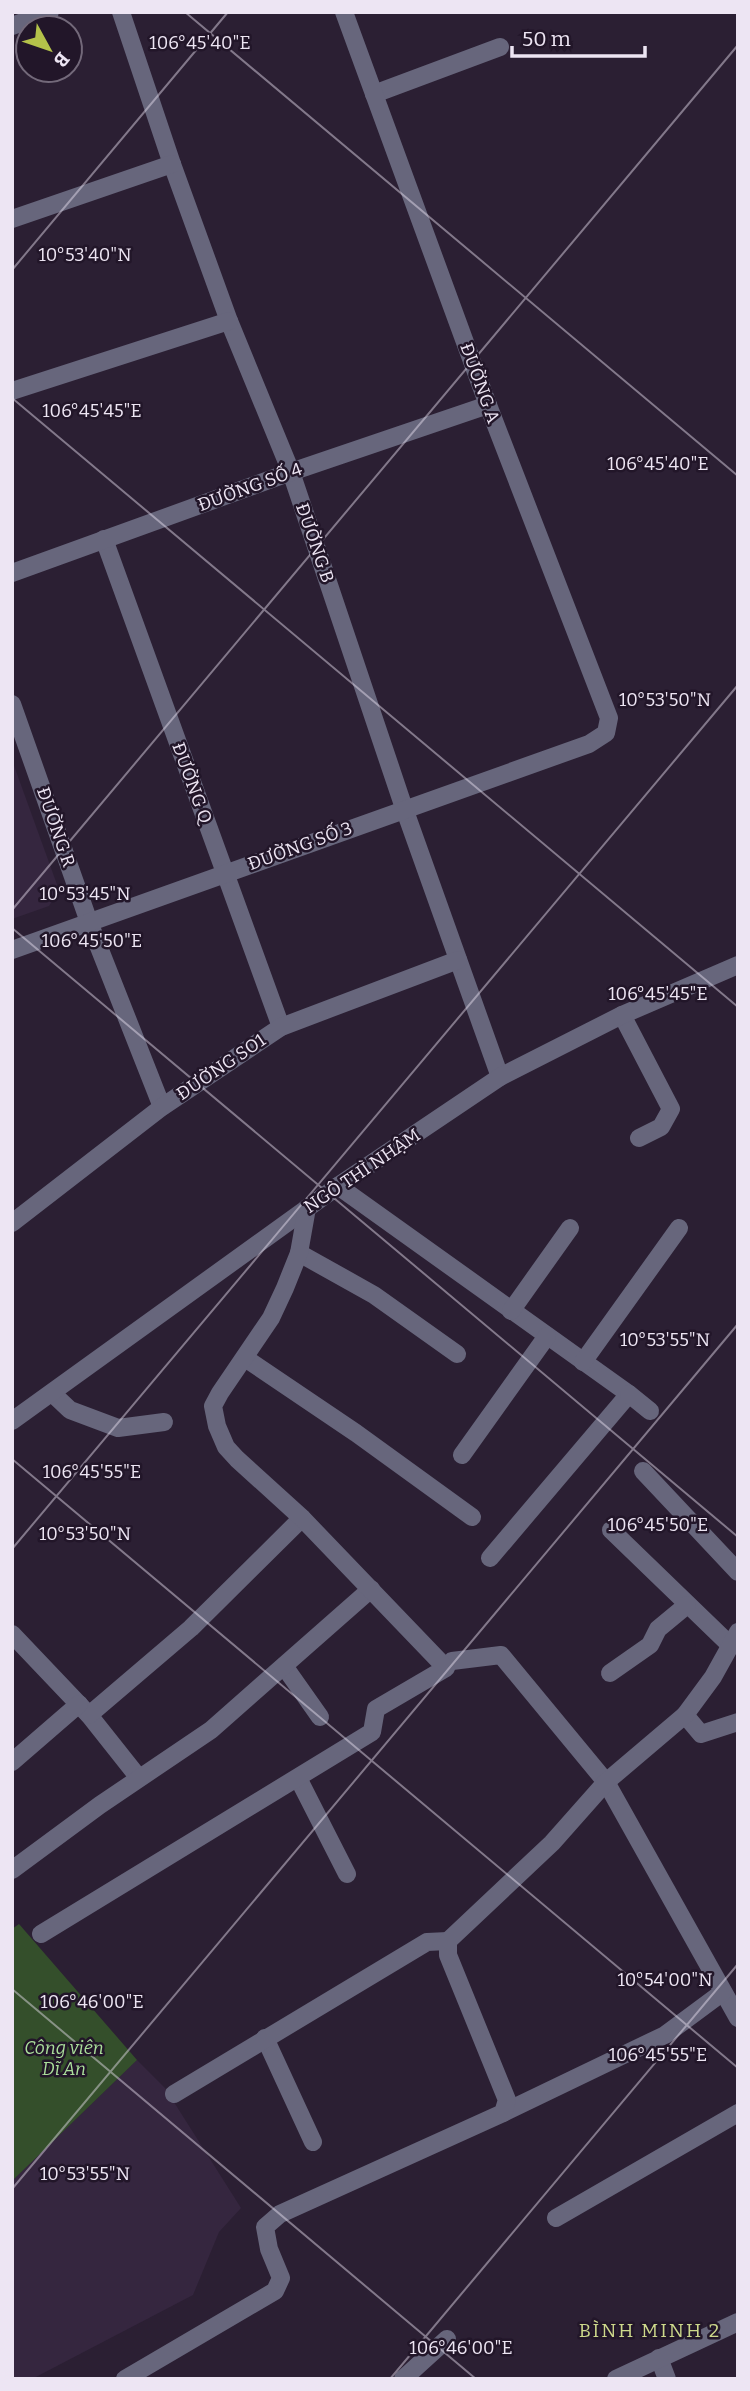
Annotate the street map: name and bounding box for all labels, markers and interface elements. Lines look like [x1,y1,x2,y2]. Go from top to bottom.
north arrow [14,14,84,84]
scale bar [512,14,645,58]
text: 50 m [522,26,571,52]
text: 106°45'40"E [149,32,251,54]
text: B [49,48,74,72]
text: 10°53'40"N [39,244,131,266]
street label: ĐƯỜNG A [455,340,505,426]
text: 106°45'45"E [42,400,142,422]
text: 106°45'40"E [607,453,709,475]
street label: ĐƯỜNG SỐ 4 [194,456,306,516]
street label: ĐƯỜNG B [291,500,339,586]
text: 10°53'50"N [619,689,711,711]
street label: ĐƯỜNG Q [167,739,217,828]
street label: ĐƯỜNG R [32,784,80,870]
street label: ĐƯỜNG SỐ 3 [244,815,355,875]
text: 10°53'45"N [39,883,131,905]
text: 106°45'50"E [42,930,142,952]
text: 106°45'45"E [608,983,708,1005]
street label: ĐƯỜNG SO1 [172,1029,270,1105]
street label: NGÔ THÌ NHẬM [299,1123,424,1218]
text: 10°53'55"N [620,1329,710,1351]
text: 106°45'55"E [43,1461,141,1483]
text: 106°45'50"E [608,1514,708,1536]
text: 10°53'50"N [39,1523,131,1545]
text: 10°54'00"N [617,1969,713,1991]
text: 106°46'00"E [40,1991,144,2013]
park label: Công viên Dĩ An [24,2037,104,2080]
text: 106°45'55"E [609,2044,707,2066]
text: 10°53'55"N [40,2163,130,2185]
district label: BÌNH MINH 2 [579,2319,721,2342]
text: 106°46'00"E [409,2337,513,2359]

